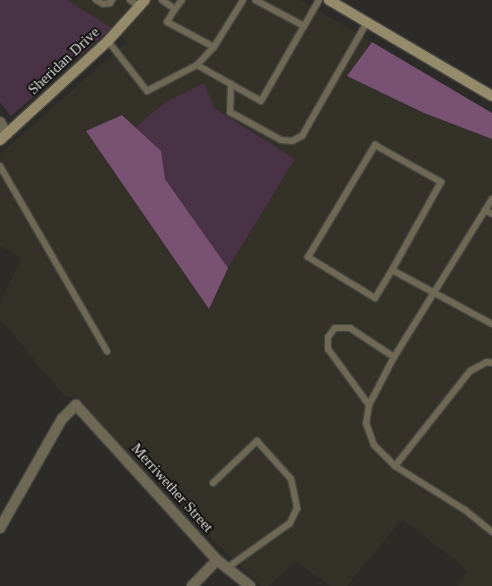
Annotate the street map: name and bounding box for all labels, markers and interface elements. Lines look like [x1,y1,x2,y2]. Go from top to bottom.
street label: Sheridan Drive [25,23,103,99]
street label: Merriwether Street [127,440,217,536]

